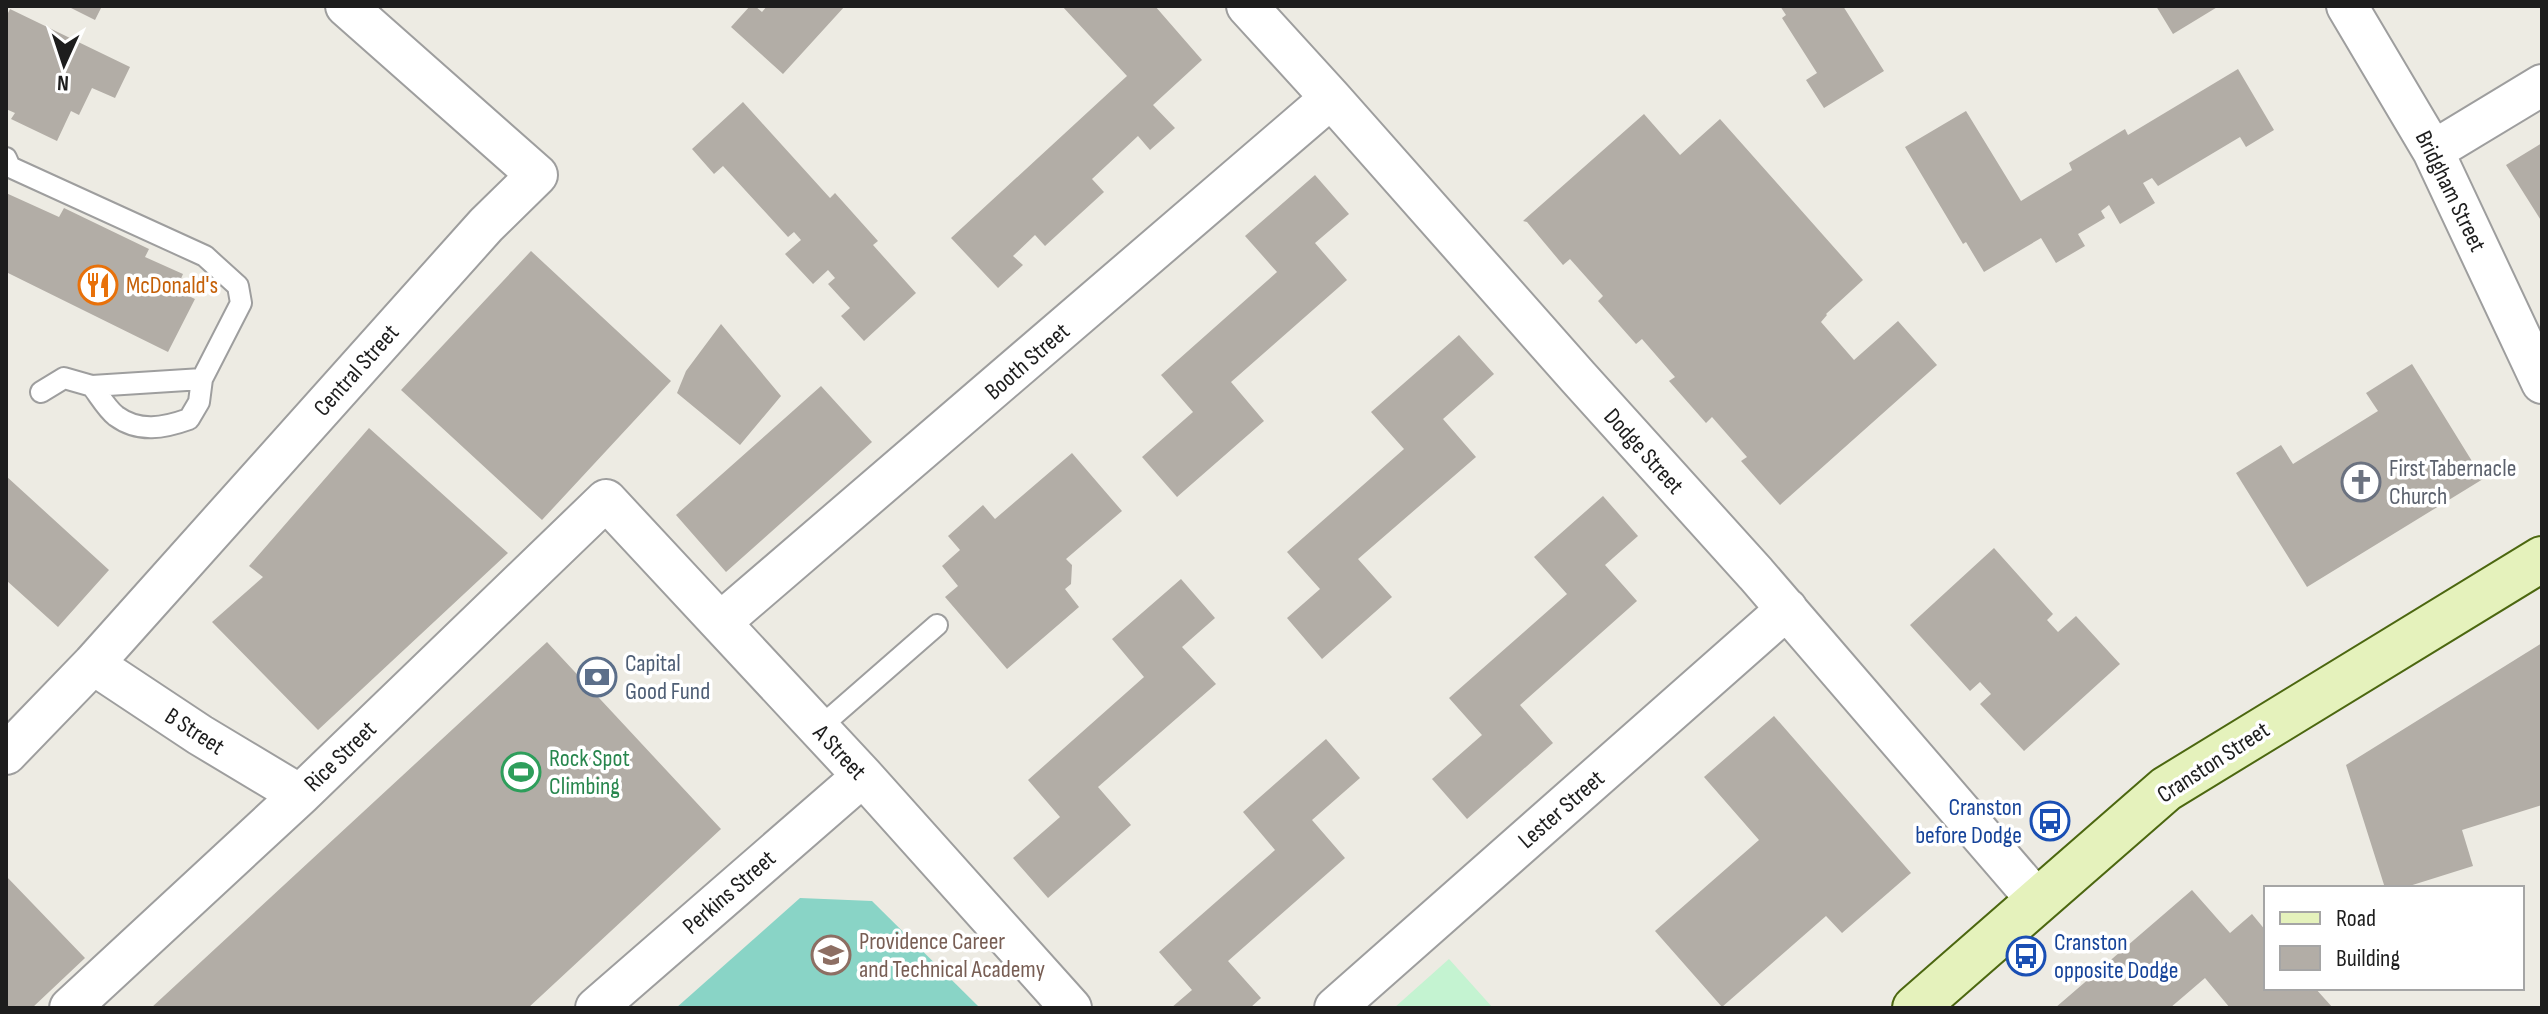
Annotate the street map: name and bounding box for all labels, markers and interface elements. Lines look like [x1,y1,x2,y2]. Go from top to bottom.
north arrow [24,24,104,104]
text: N [56,69,70,96]
street label: Bridgham Street [2409,126,2492,256]
restaurant icon: McDonald's [77,264,119,306]
place label: McDonald's [126,271,218,300]
street label: Booth Street [979,317,1076,406]
street label: Central Street [308,318,405,422]
street label: Dodge Street [1598,402,1690,500]
place label: First Tabernacle Church [2389,454,2516,511]
church icon: First Tabernacle Church [2340,461,2382,503]
place label: Capital Good Fund [625,649,710,706]
bank icon: Capital Good Fund [576,656,618,698]
street label: B Street [160,702,230,761]
street label: Rice Street [298,715,382,798]
street label: Cranston Street [2152,715,2275,809]
street label: A Street [806,718,872,786]
place label: Rock Spot Climbing [549,744,630,801]
sports icon: Rock Spot Climbing [500,751,542,793]
street label: Lester Street [1512,764,1610,855]
place label: Cranston before Dodge [1915,793,2022,850]
bus stop icon: Cranston before Dodge [2029,800,2071,842]
street label: Perkins Street [677,844,782,941]
legend [2264,886,2524,990]
text: Road [2336,904,2376,933]
place label: Providence Career and Technical Academy [859,927,1045,984]
place label: Cranston opposite Dodge [2054,928,2178,985]
school or university icon: Providence Career and Technical Academy [810,934,852,976]
bus stop icon: Cranston opposite Dodge [2005,935,2047,977]
text: Building [2336,944,2400,973]

